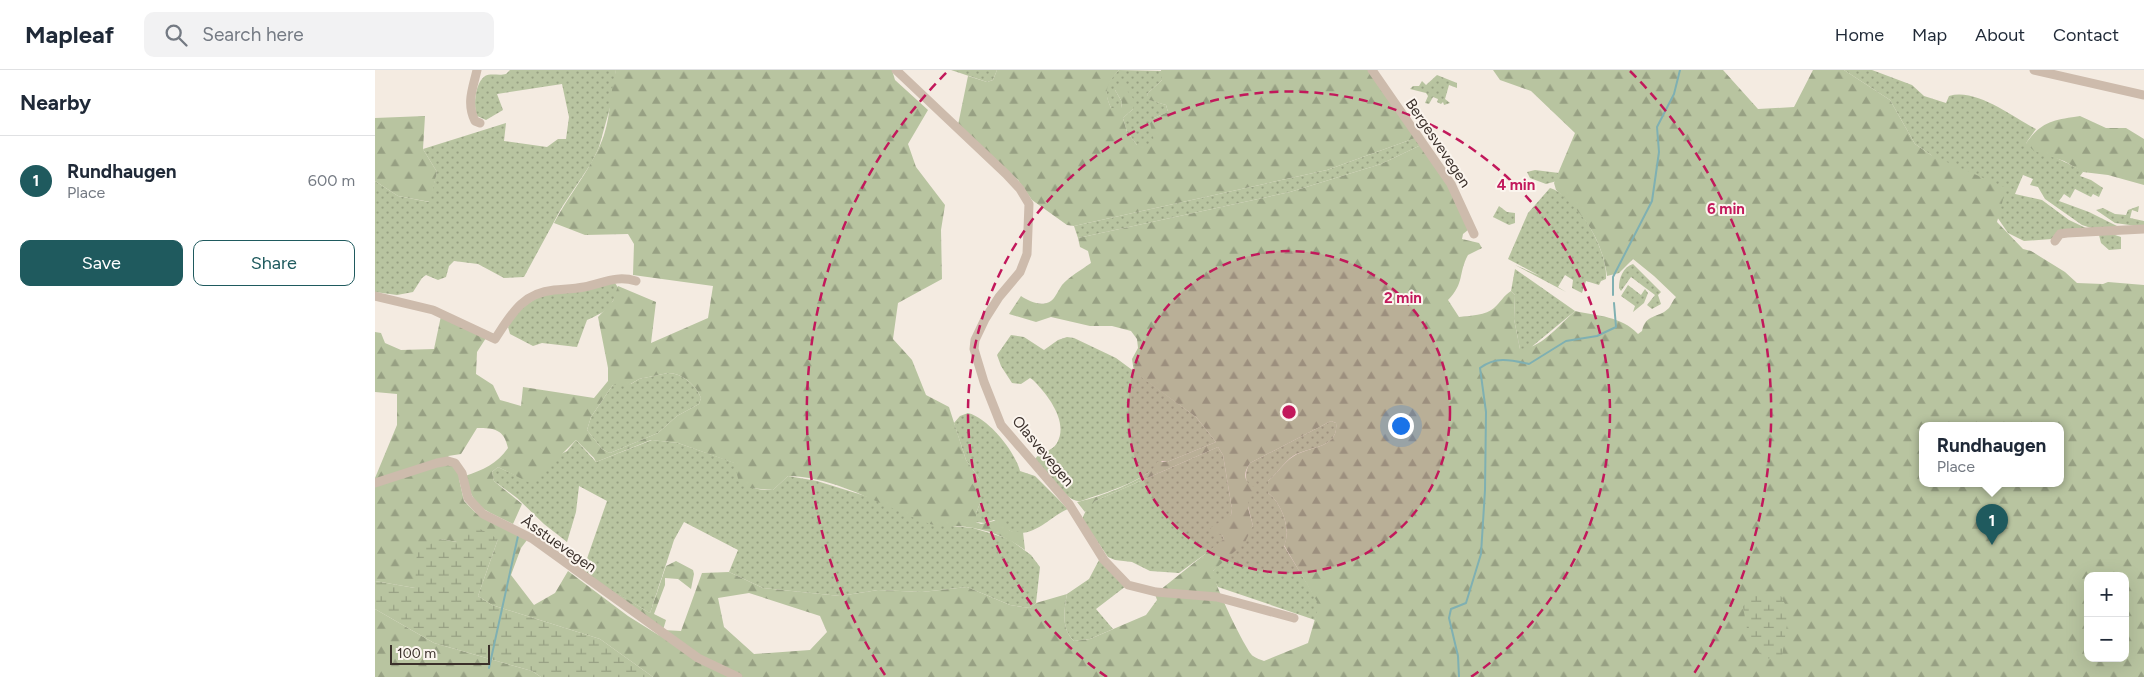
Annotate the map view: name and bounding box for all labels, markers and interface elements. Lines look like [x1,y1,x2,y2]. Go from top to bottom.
search box [144,12,494,57]
text: Mapleaf [25,20,114,49]
icon: search [162,21,190,49]
text: Search here [202,23,304,46]
text: Home [1835,24,1884,46]
text: Map [1912,24,1947,46]
text: About [1975,24,2025,46]
text: Contact [2053,24,2119,46]
text: Nearby [20,90,91,115]
street label: Bergesvevegen [1402,95,1474,191]
text: Rundhaugen [67,160,177,183]
text: 1 [33,171,39,190]
text: 600 m [308,171,355,190]
text: 4 min [1497,176,1535,194]
text: Place [67,183,105,202]
text: 6 min [1707,200,1745,218]
button: Save [20,240,183,286]
button: Share [193,240,355,286]
text: 2 min [1384,289,1422,307]
centre of rings [1280,403,1298,421]
street label: Olasvevegen [1008,412,1078,490]
your location [1388,413,1414,439]
popup [1919,422,2064,487]
text: Rundhaugen [1937,434,2046,457]
text: Place [1937,457,1975,476]
pin: 1 [1976,504,2008,545]
street label: Åsstuevegen [518,512,600,576]
map controls [2084,572,2129,662]
button: + [2084,572,2129,617]
button: − [2084,617,2129,662]
scale bar [390,642,490,665]
text: 100 m [397,645,436,662]

